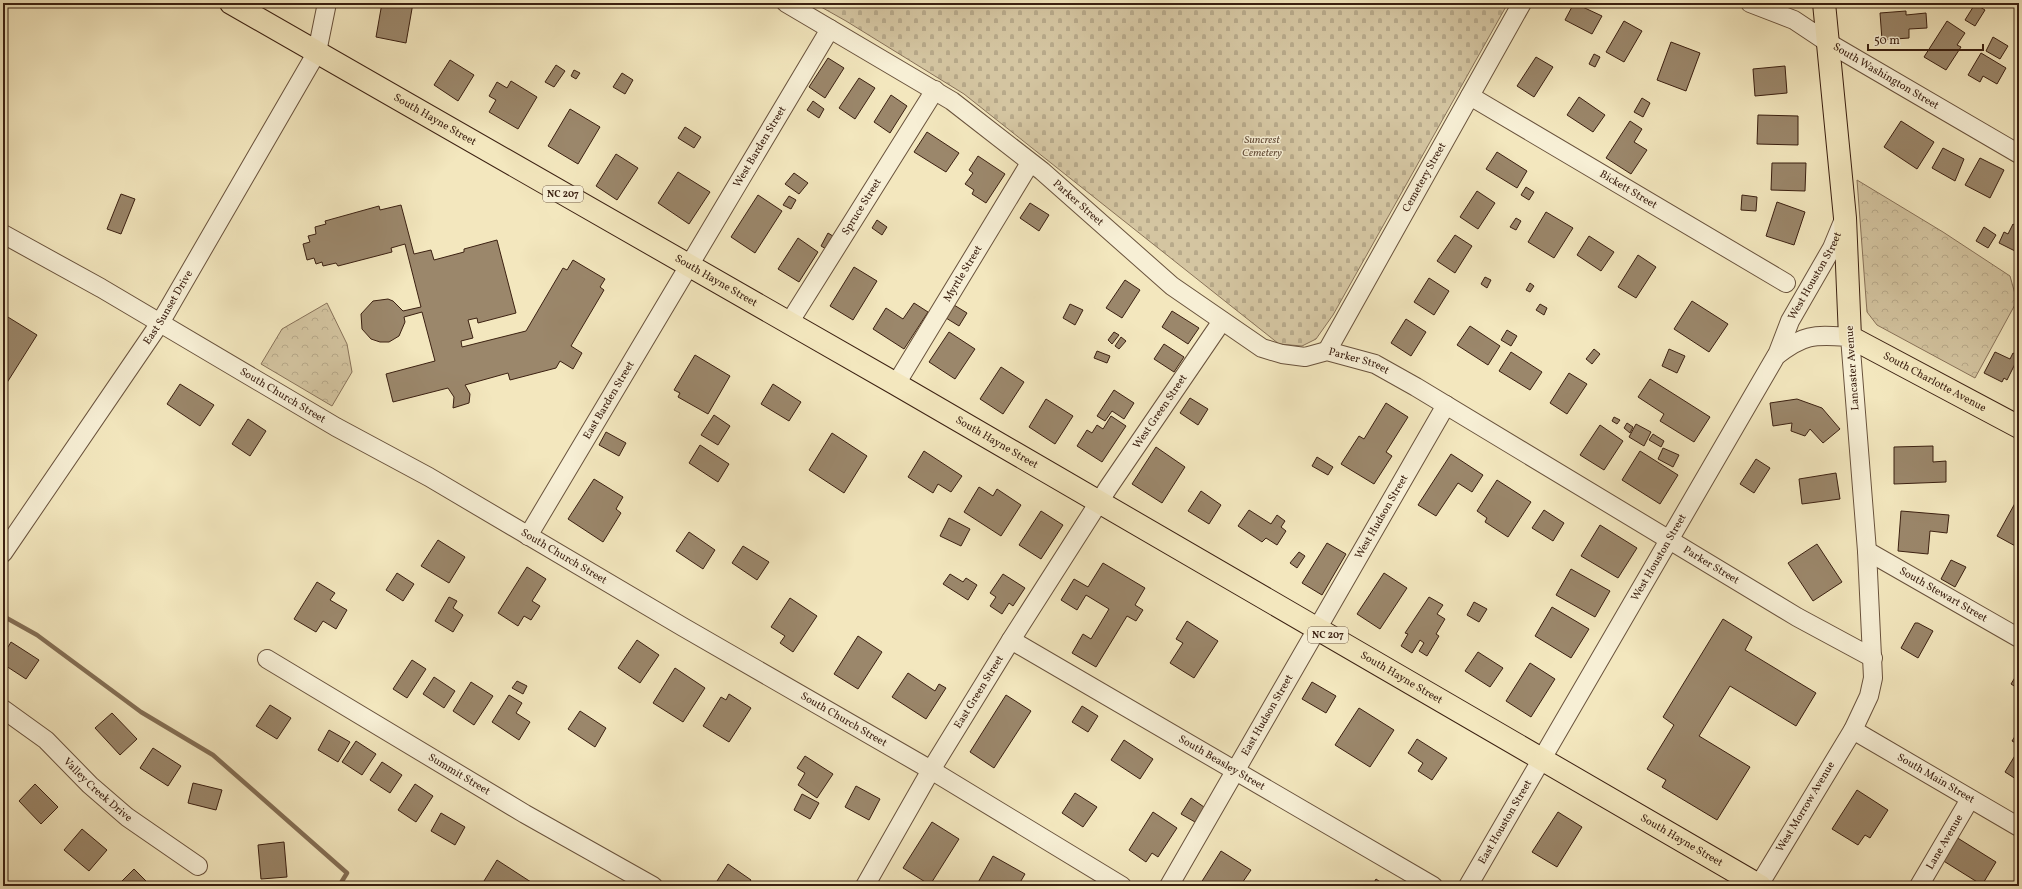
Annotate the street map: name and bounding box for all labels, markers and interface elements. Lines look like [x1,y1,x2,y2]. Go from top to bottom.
scale bar [1868,26,1983,52]
text: 50 m [1874,33,1900,49]
street label: South Washington Street [1830,40,1942,113]
street label: South Hayne Street [391,90,479,150]
street label: West Barden Street [730,103,790,190]
park label: Suncrest Cemetery [1242,133,1282,161]
street label: Cemetery Street [1399,140,1450,215]
street label: Bickett Street [1597,167,1660,213]
street label: Spruce Street [838,176,885,238]
street label: Parker Street [1049,176,1107,230]
road number: NC 207 [543,186,583,202]
street label: West Houston Street [1785,230,1845,323]
street label: Myrtle Street [940,242,986,305]
street label: South Hayne Street [672,251,760,311]
street label: East Sunset Drive [140,267,196,348]
street label: Lancaster Avenue [1843,325,1863,411]
street label: Parker Street [1327,344,1392,378]
street label: South Charlotte Avenue [1880,348,1989,416]
street label: East Barden Street [580,358,638,442]
street label: South Church Street [237,364,329,427]
street label: West Green Street [1129,371,1191,452]
street label: South Hayne Street [953,413,1041,472]
street label: West Hudson Street [1351,472,1412,562]
street label: West Houston Street [1628,511,1690,604]
street label: South Church Street [518,525,610,588]
street label: Parker Street [1680,542,1742,588]
street label: South Stewart Street [1897,564,1990,626]
road number: NC 207 [1308,627,1348,643]
street label: South Hayne Street [1357,648,1446,708]
street label: East Green Street [951,652,1007,732]
street label: East Hudson Street [1238,672,1297,759]
street label: South Church Street [798,689,890,751]
street label: South Beasley Street [1176,732,1268,794]
street label: Summit Street [425,750,493,799]
street label: South Main Street [1894,750,1978,807]
street label: Valley Creek Drive [60,754,135,826]
street label: West Morrow Avenue [1773,759,1839,855]
street label: East Houston Street [1475,777,1536,867]
street label: South Hayne Street [1638,811,1726,870]
street label: Lane Avenue [1923,812,1967,872]

